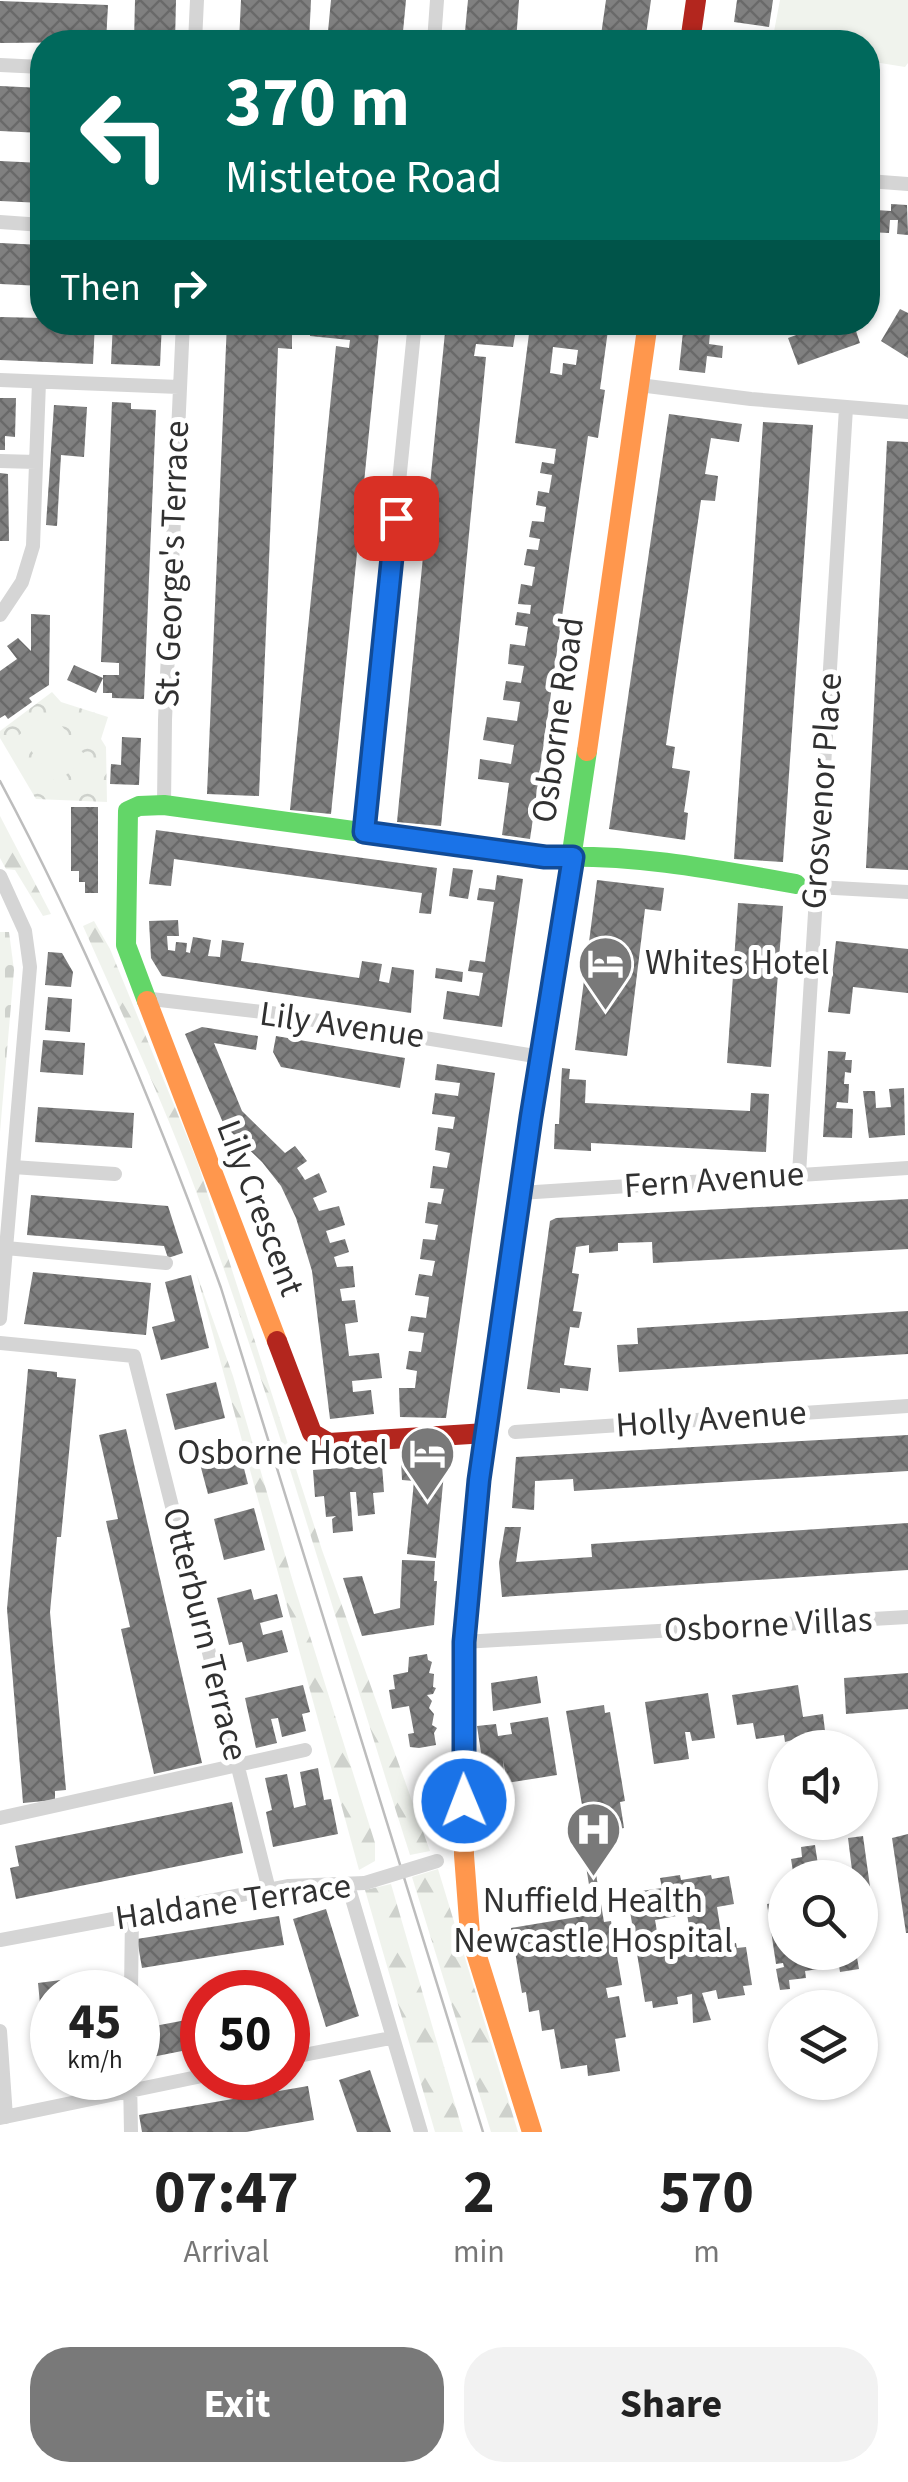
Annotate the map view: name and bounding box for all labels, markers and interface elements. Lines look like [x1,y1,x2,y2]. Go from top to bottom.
text: 370 m [225,53,410,153]
icon: left [60,70,190,200]
text: Mistletoe Road [225,146,502,210]
icon: right [161,260,216,315]
text: Then [60,261,141,315]
street label: St. George's Terrace [142,420,202,708]
pin [354,476,439,561]
icon: arrive [369,491,424,546]
street label: Osborne Road [519,614,597,826]
street label: Grosvenor Place [789,671,855,911]
hotel icon: Whites Hotel [576,933,636,1012]
place label: Whites Hotel [645,938,829,988]
street label: Lily Avenue [256,989,428,1061]
street label: Lily Crescent [203,1113,317,1304]
street label: Fern Avenue [622,1149,806,1211]
street label: Holly Avenue [614,1387,808,1451]
hotel icon: Osborne Hotel [397,1423,457,1502]
place label: Osborne Hotel [177,1428,388,1478]
street label: Otterburn Terrace [149,1502,261,1766]
street label: Osborne Villas [662,1595,874,1655]
map controls [768,1730,878,2100]
button: sound [768,1730,878,1840]
position arrow [412,1749,516,1853]
hospital icon: Nuffield Health Newcastle Hospital [563,1800,623,1879]
button: search [768,1860,878,1970]
street label: Haldane Terrace [112,1861,354,1943]
place label: Nuffield Health Newcastle Hospital [453,1876,733,1966]
speed limit sign: 50 [180,1970,310,2100]
text: 45 [69,1987,121,2058]
button: layers [768,1990,878,2100]
text: km/h [67,2042,123,2078]
text: 07:47 [154,2151,299,2236]
text: 2 [463,2151,495,2236]
text: 570 [659,2151,754,2236]
text: Arrival [183,2229,269,2275]
text: min [453,2229,505,2275]
text: m [693,2229,720,2275]
button: Exit [30,2347,444,2462]
button: Share [464,2347,878,2462]

